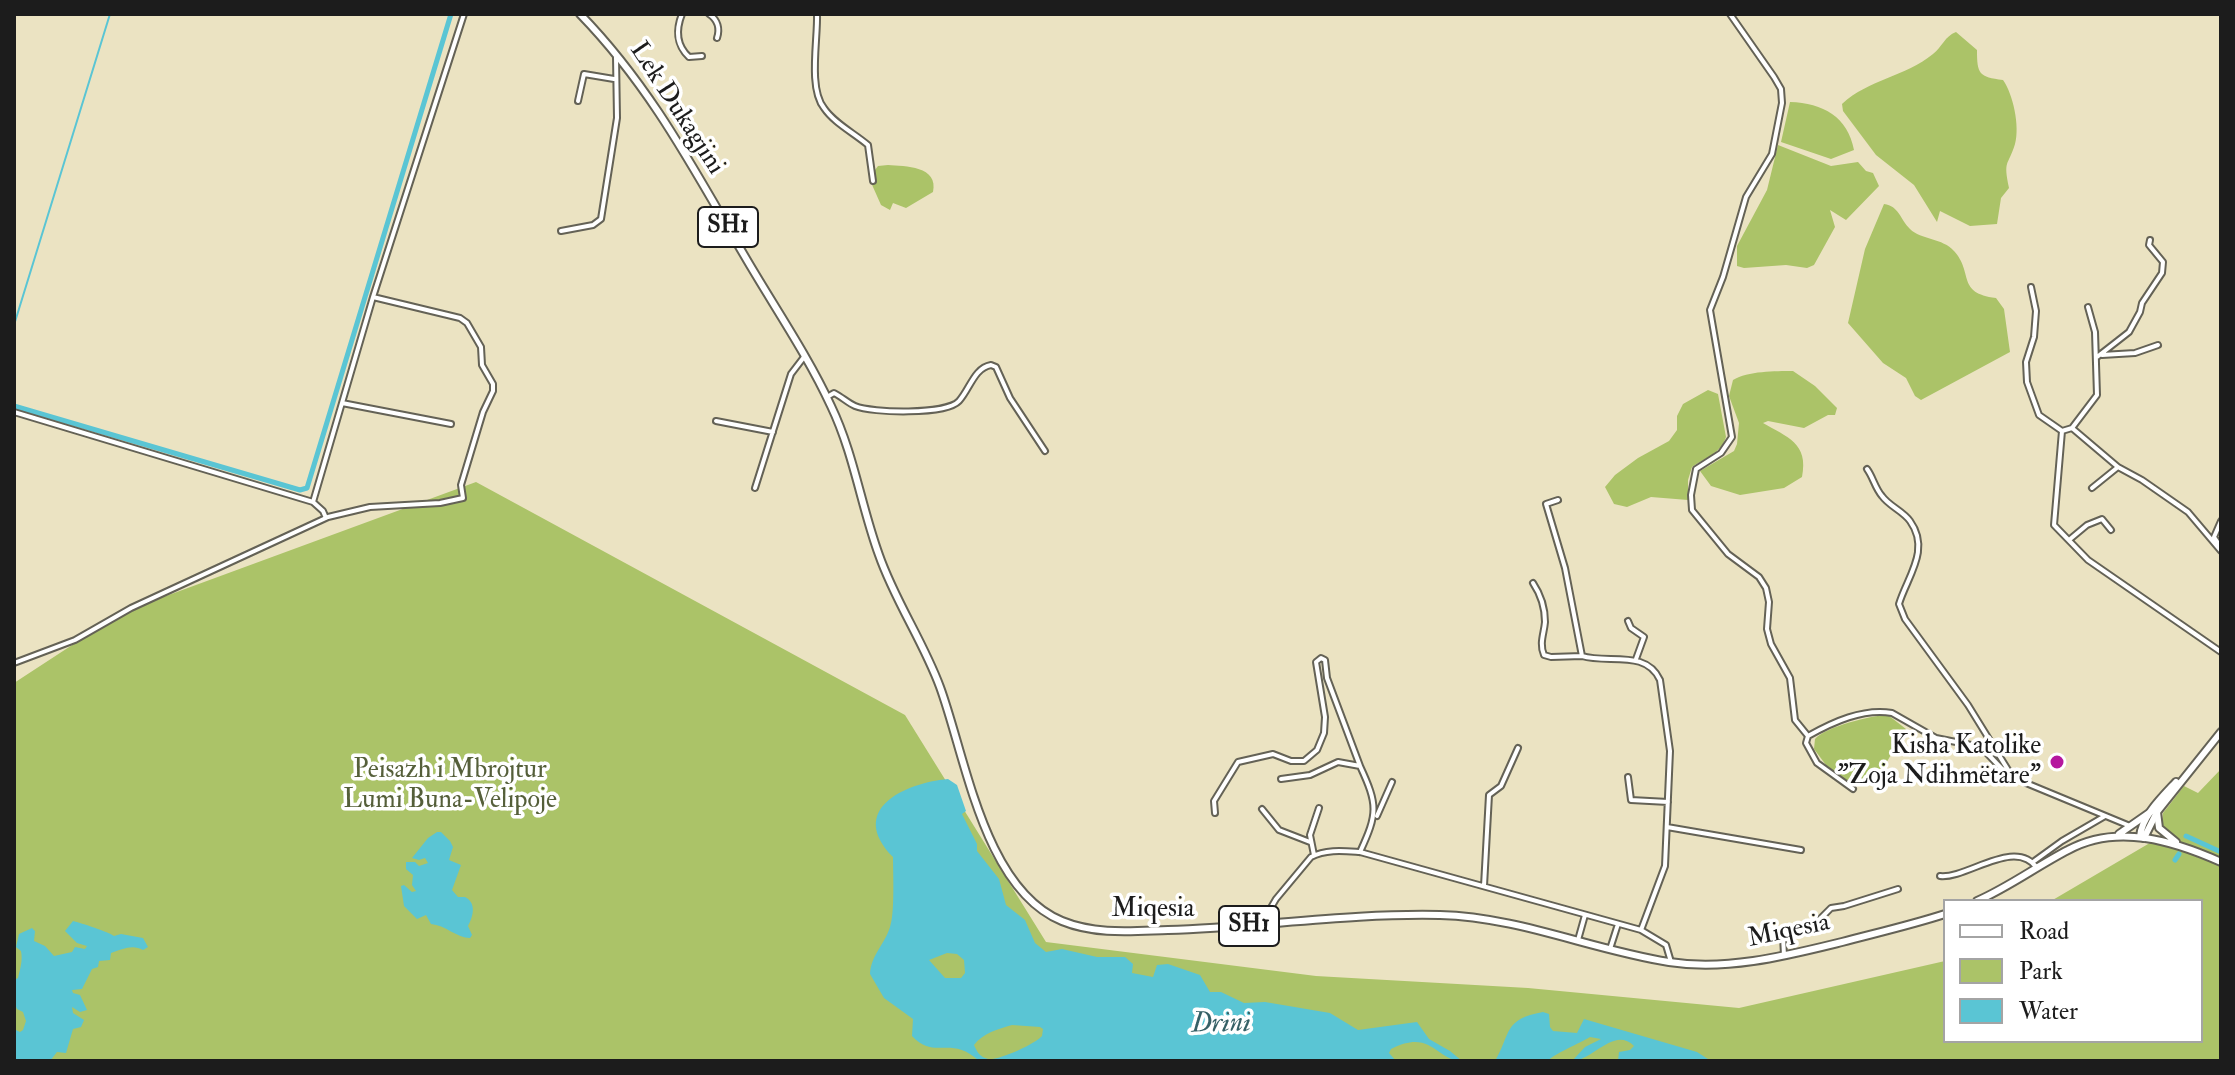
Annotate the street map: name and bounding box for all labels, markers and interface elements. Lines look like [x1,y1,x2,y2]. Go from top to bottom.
street label: Lek Dukagjini [622,37,730,181]
road number: SH1 [698,207,758,247]
place label: Kisha Katolike "Zoja Ndihmëtare" [1837,731,2041,792]
marker: Kisha Katolike "Zoja Ndihmëtare" [2048,753,2066,771]
park label: Peisazh i Mbrojtur Lumi Buna-Velipoje [343,755,557,816]
street label: Miqesia [1112,894,1194,926]
legend [1943,899,2203,1043]
road number: SH1 [1219,906,1279,946]
street label: Miqesia [1745,908,1833,956]
text: Road [2019,916,2069,947]
text: Park [2019,956,2063,987]
text: Water [2019,996,2078,1027]
water label: Drini [1191,1008,1251,1042]

